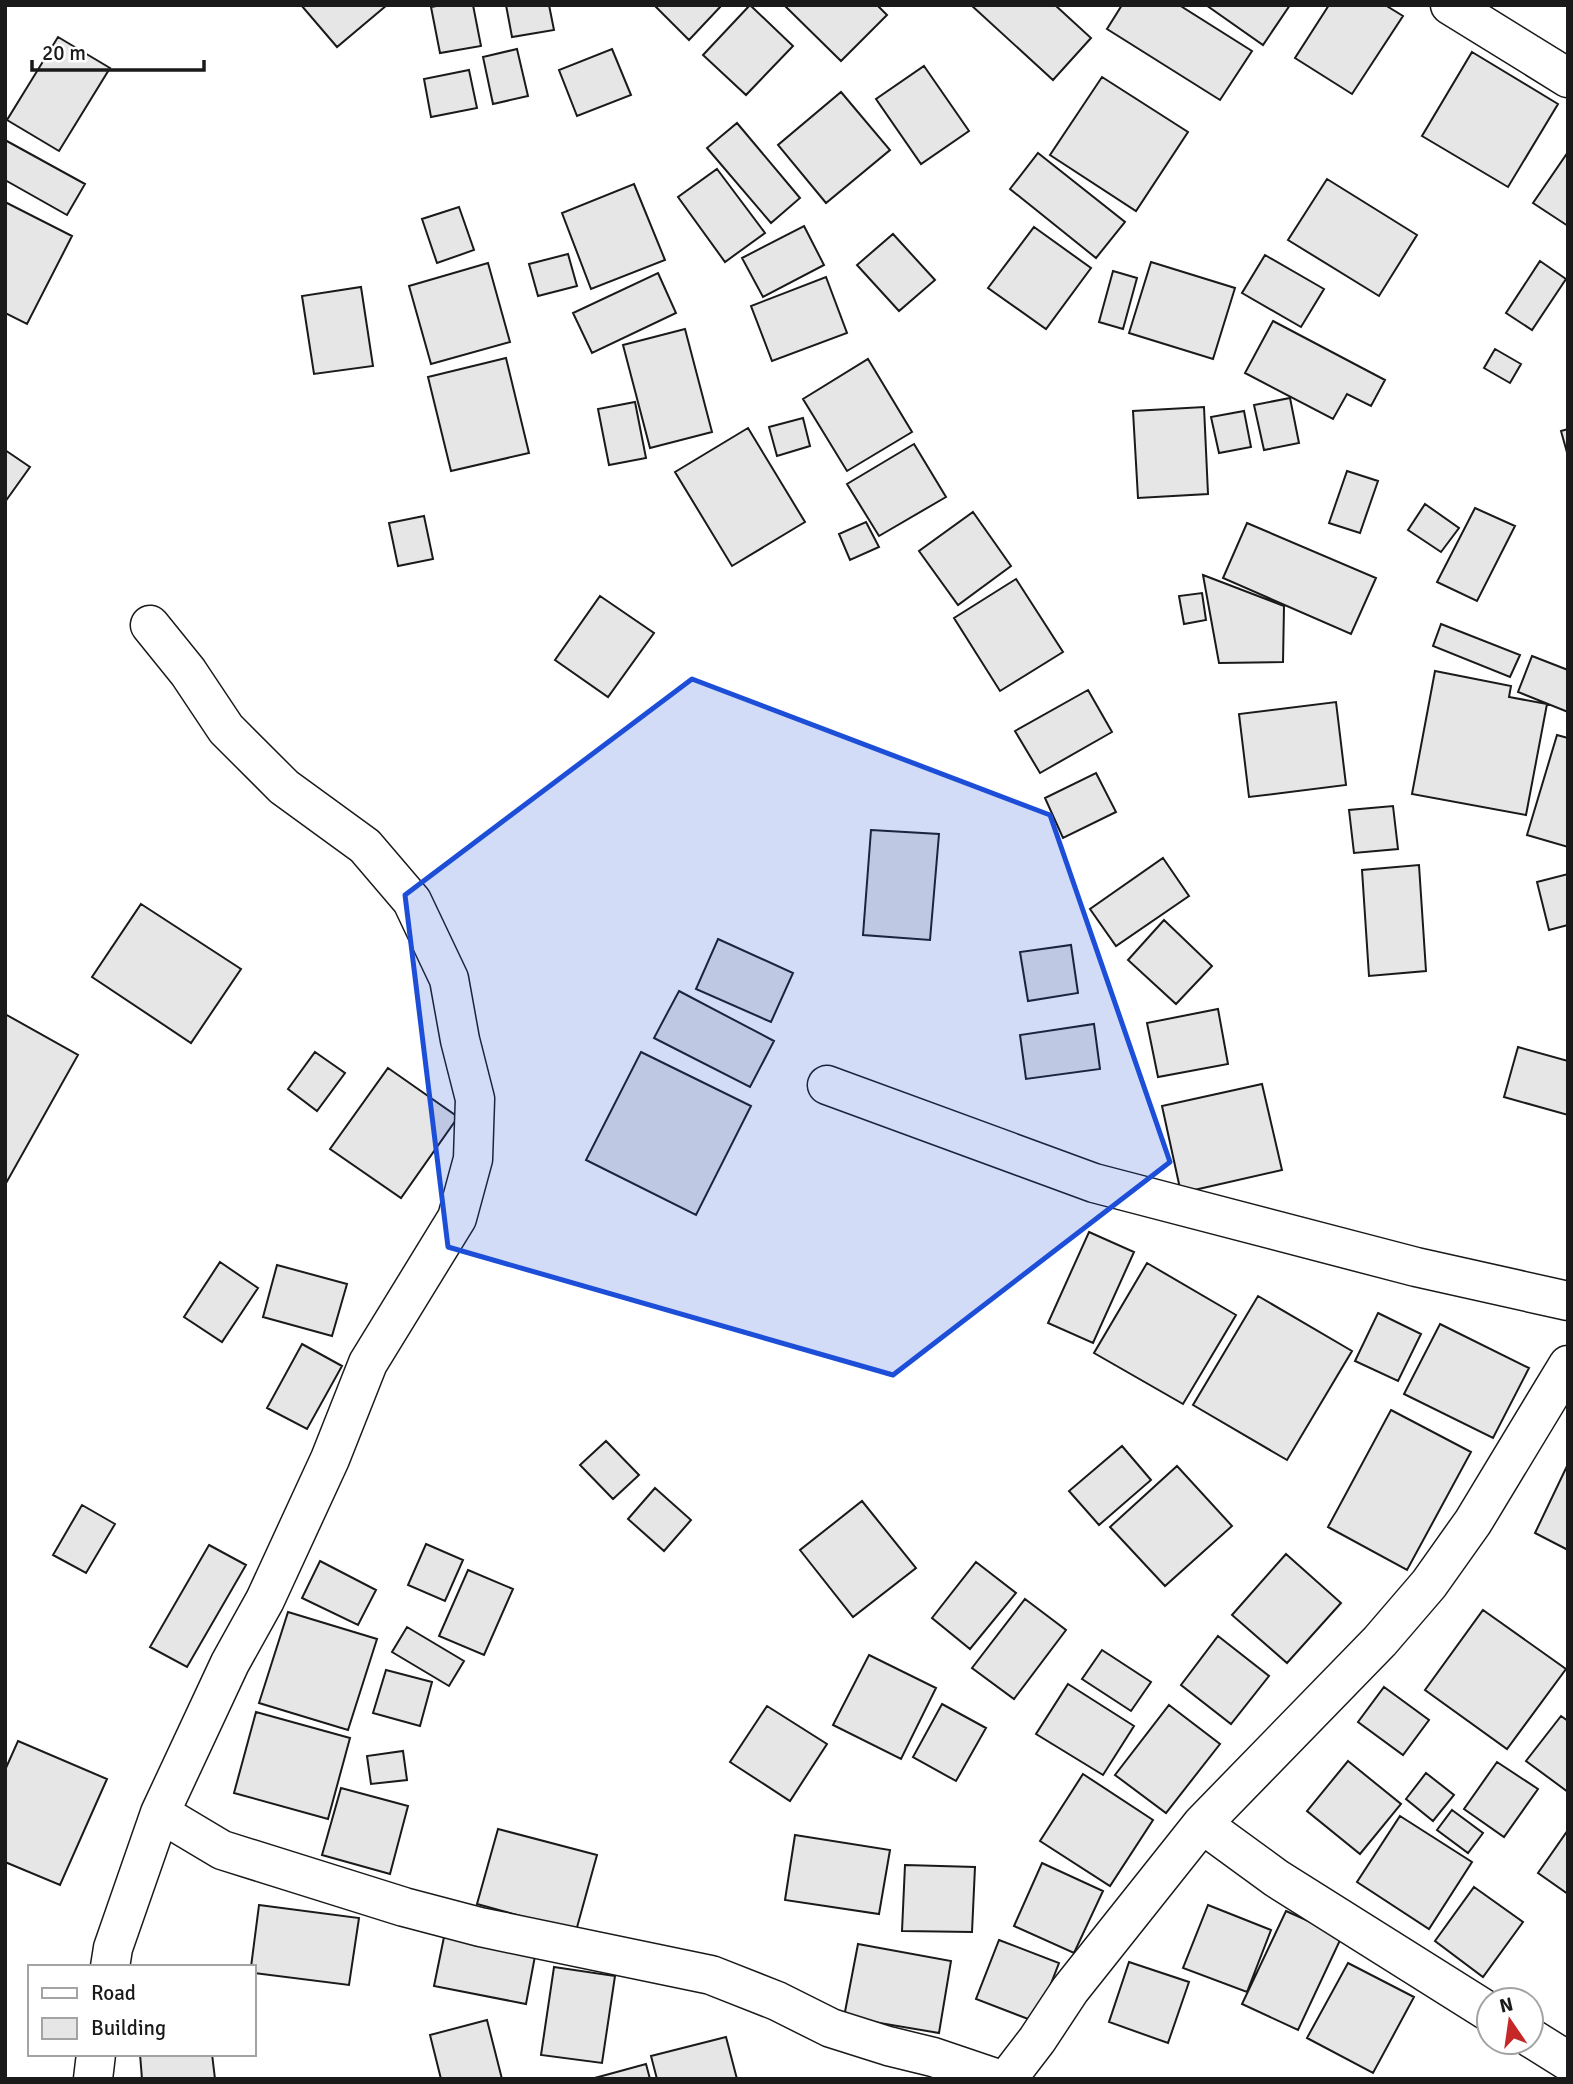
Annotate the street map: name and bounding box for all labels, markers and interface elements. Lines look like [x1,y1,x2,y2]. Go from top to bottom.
scale bar [32,28,203,72]
text: 20 m [42,40,86,66]
legend [28,1965,256,2056]
text: Road [91,1980,136,2006]
north arrow [1475,1986,1545,2056]
text: N [1497,1992,1516,2019]
text: Building [91,2015,166,2041]

